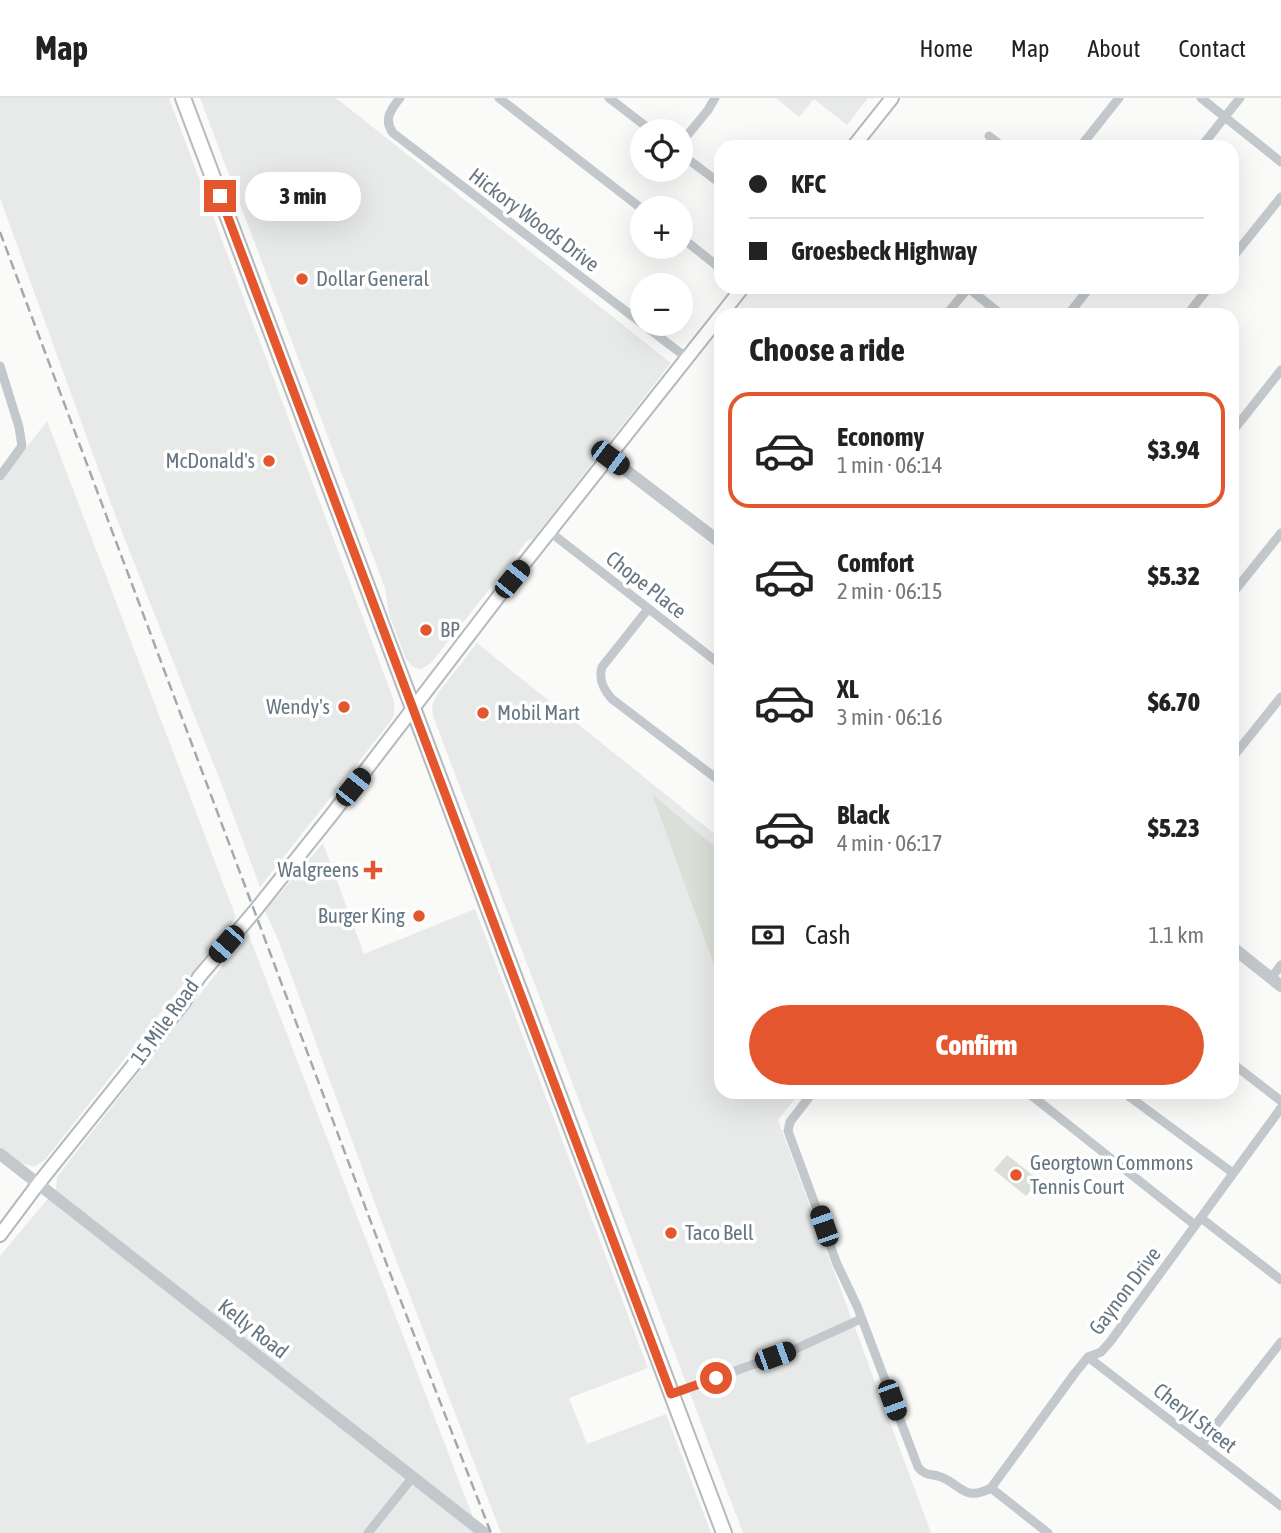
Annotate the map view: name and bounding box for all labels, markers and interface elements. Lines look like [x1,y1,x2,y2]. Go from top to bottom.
text: Map [35,29,88,67]
text: Home [919,35,973,62]
text: Map [1011,35,1049,62]
text: About [1087,35,1140,62]
text: Contact [1178,35,1246,62]
map controls [630,119,693,336]
button: locate [630,119,693,182]
street label: Hickory Woods Drive [465,163,604,276]
text: KFC [791,169,826,199]
callout: 3 min [244,172,360,220]
route end [204,180,236,212]
text: 3 min [280,183,326,209]
button: + [630,196,693,259]
text: Groesbeck Highway [791,236,977,266]
place label: Dollar General [316,266,430,290]
marker: Dollar General [294,271,310,287]
button: − [630,273,693,336]
text: Choose a ride [749,331,905,368]
icon: car [753,419,816,482]
text: Economy [837,422,924,452]
text: $3.94 [1148,435,1200,465]
car [587,437,634,479]
place label: McDonald's [165,448,255,472]
text: 1 min · 06:14 [837,452,943,478]
marker: McDonald's [261,453,277,469]
icon: car [753,545,816,608]
street label: Chope Place [602,546,691,623]
text: Comfort [837,548,914,578]
car [491,556,534,602]
text: $5.32 [1148,561,1200,591]
text: 2 min · 06:15 [837,578,943,604]
place label: BP [440,617,460,641]
marker: BP [418,622,434,638]
icon: car [753,671,816,734]
text: XL [837,674,859,704]
text: $6.70 [1148,687,1200,717]
place label: Wendy's [266,694,330,718]
marker: Wendy's [336,699,352,715]
place label: Mobil Mart [497,700,580,724]
text: 3 min · 06:16 [837,704,943,730]
marker: Mobil Mart [475,705,491,721]
car [332,764,375,810]
icon: car [753,797,816,860]
text: Black [837,800,889,830]
text: $5.23 [1148,813,1200,843]
text: 4 min · 06:17 [837,830,943,856]
place label: Walgreens [278,857,359,881]
marker: Walgreens [365,862,381,878]
place label: Burger King [318,903,405,927]
marker: Burger King [411,908,427,924]
icon: cash [749,916,787,954]
text: Cash [805,920,851,950]
car [205,921,248,967]
text: 1.1 km [1148,922,1204,948]
street label: 15 Mile Road [125,974,203,1069]
button: Confirm [749,1005,1204,1085]
place label: Georgtown Commons Tennis Court [1030,1150,1193,1198]
marker: Georgtown Commons Tennis Court [1008,1167,1024,1183]
car [808,1203,841,1249]
place label: Taco Bell [685,1220,754,1244]
marker: Taco Bell [663,1225,679,1241]
street label: Gaynon Drive [1083,1242,1165,1339]
street label: Kelly Road [214,1294,293,1363]
car [752,1339,799,1373]
route start [700,1362,732,1394]
car [875,1377,910,1423]
street label: Cheryl Street [1149,1377,1242,1457]

